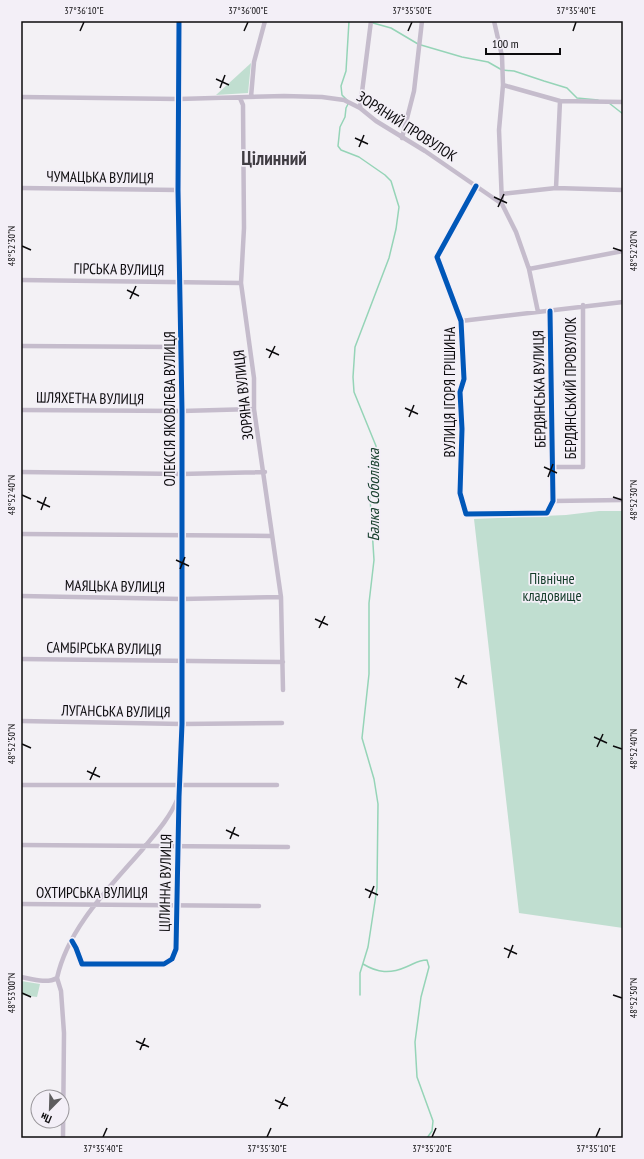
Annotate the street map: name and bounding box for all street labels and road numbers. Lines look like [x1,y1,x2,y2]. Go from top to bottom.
street label: ЗОРЯНИЙ ПРОВУЛОК [353,87,461,166]
street label: ЧУМАЦЬКА ВУЛИЦЯ [46,167,154,187]
street label: ГІРСЬКА ВУЛИЦЯ [73,259,165,279]
street label: БЕРДЯНСЬКИЙ ПРОВУЛОК [561,316,580,459]
street label: ВУЛИЦЯ ІГОРЯ ГРІШИНА [440,326,459,457]
street label: БЕРДЯНСЬКА ВУЛИЦЯ [528,330,550,448]
street label: ОЛЕКСІЯ ЯКОВЛЄВА ВУЛИЦЯ [160,331,179,487]
street label: ЗОРЯНА ВУЛИЦЯ [229,349,257,441]
street label: ШЛЯХЕТНА ВУЛИЦЯ [36,388,144,408]
street label: МАЯЦЬКА ВУЛИЦЯ [65,576,165,596]
street label: САМБІРСЬКА ВУЛИЦЯ [46,637,162,659]
street label: ЛУГАНСЬКА ВУЛИЦЯ [60,701,171,721]
street label: ЦІЛИННА ВУЛИЦЯ [155,834,175,932]
street label: ОХТИРСЬКА ВУЛИЦЯ [36,883,148,902]

